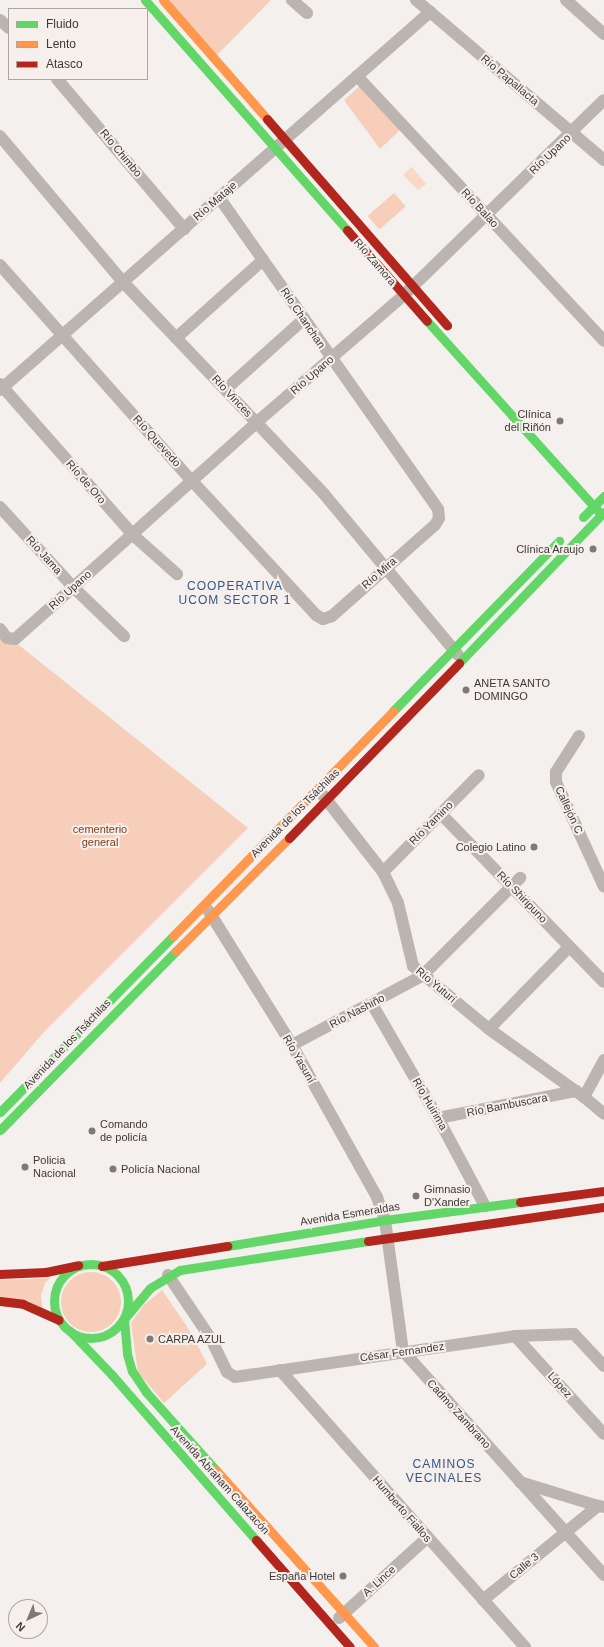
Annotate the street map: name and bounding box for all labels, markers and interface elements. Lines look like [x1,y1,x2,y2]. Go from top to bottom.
legend [8,8,148,80]
text: Fluido [46,17,79,31]
text: Lento [46,37,76,51]
street label: Río Papallacta [478,52,542,108]
text: Atasco [46,57,83,71]
street label: Río Chimbo [97,127,145,179]
street label: Río Upano [527,131,573,177]
street label: Río Mataje [191,179,239,223]
street label: Río Balao [459,186,501,230]
street label: Río Zamora [351,236,399,288]
street label: Río Chanchan [278,285,328,351]
street label: Río Upano [288,353,336,397]
street label: Río Vinces [209,372,255,420]
place label: Clínica del Riñón [505,408,551,434]
street label: Río Quevedo [130,412,184,470]
marker: Clínica del Riñón [554,415,566,427]
street label: Río de Oro [63,457,109,507]
street label: Río Jama [23,533,65,577]
place label: Clínica Araujo [516,542,584,556]
marker: Clínica Araujo [587,543,599,555]
street label: Río Mira [359,554,399,592]
street label: Río Upano [46,568,94,612]
district label: COOPERATIVA UCOM SECTOR 1 [179,580,291,608]
place label: ANETA SANTO DOMINGO [474,677,551,703]
marker: ANETA SANTO DOMINGO [461,685,471,695]
street label: Avenida de los Tsáchilas [248,766,342,860]
street label: Callejón C [552,784,586,836]
street label: Río Yamino [406,798,456,848]
park label: cementerio general [73,823,127,849]
place label: Colegio Latino [456,840,526,854]
marker: Colegio Latino [529,842,539,852]
street label: Río Shiripuno [494,868,550,926]
street label: Río Yuturí [413,964,459,1006]
street label: Río Nashiño [327,991,387,1031]
street label: Avenida de los Tsáchilas [20,996,114,1092]
street label: Río Yasuní [280,1032,318,1086]
street label: Río Huirima [410,1076,450,1132]
street label: Río Bambuscara [466,1091,548,1119]
place label: Comando de policía [100,1118,148,1144]
marker: Comando de policía [87,1126,97,1136]
place label: Policia Nacional [33,1154,76,1180]
marker: Policia Nacional [20,1162,30,1172]
place label: Policía Nacional [121,1162,200,1176]
marker: Policía Nacional [108,1164,118,1174]
place label: Gimnasio D'Xander [424,1183,470,1209]
marker: Gimnasio D'Xander [411,1191,421,1201]
street label: Avenida Esmeraldas [299,1200,401,1228]
place label: CARPA AZUL [158,1332,226,1346]
marker: CARPA AZUL [145,1334,155,1344]
street label: César Fernandez [359,1340,445,1364]
street label: López [545,1369,575,1401]
street label: Cadmo Zambrano [424,1377,494,1451]
street label: Avenida Abraham Calazacón [167,1423,273,1537]
district label: CAMINOS VECINALES [406,1458,482,1486]
street label: Humberto Fiallos [370,1473,434,1545]
street label: Calle 3 [507,1550,541,1582]
street label: A. Lince [360,1563,398,1599]
place label: España Hotel [269,1569,335,1583]
marker: España Hotel [338,1571,348,1581]
north arrow [8,1599,48,1639]
text: N [13,1620,27,1634]

